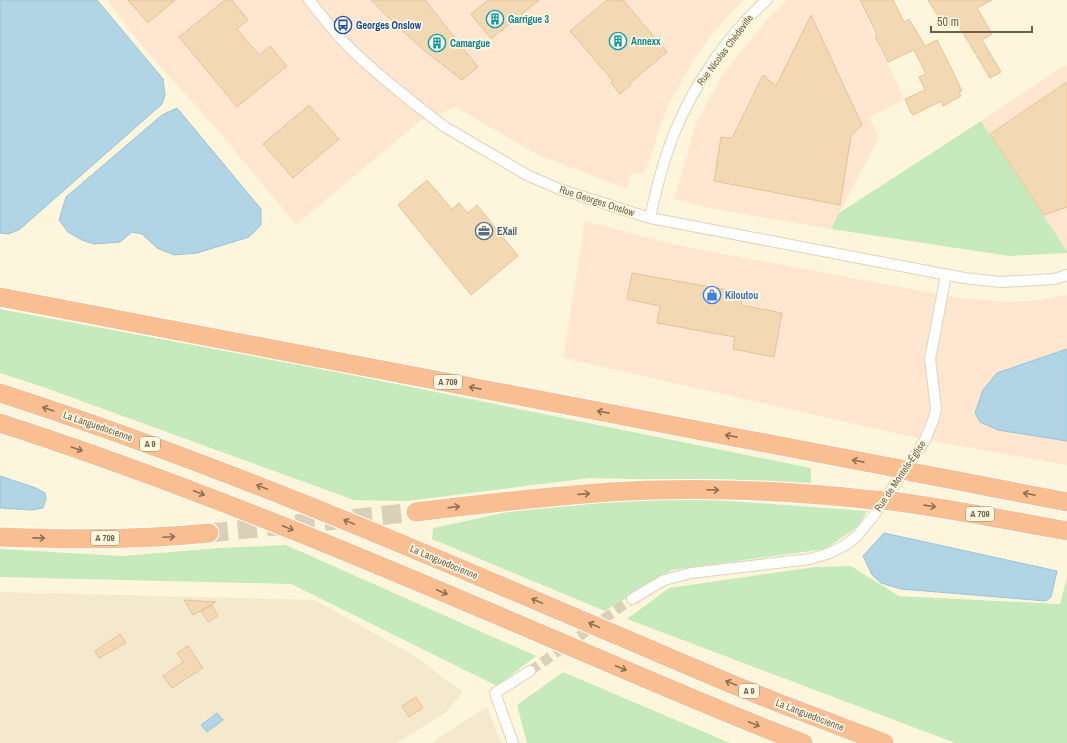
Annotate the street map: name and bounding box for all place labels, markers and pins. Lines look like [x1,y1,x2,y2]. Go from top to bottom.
building icon: Garrigue 3 [485,9,505,29]
place label: Garrigue 3 [508,13,549,26]
bus stop icon: Georges Onslow [333,15,353,35]
place label: Georges Onslow [356,19,422,32]
building icon: Annexx [608,31,628,51]
building icon: Camargue [427,33,447,53]
place label: Annexx [631,35,661,48]
place label: Camargue [450,37,491,50]
office icon: EXail [474,221,494,241]
place label: EXail [497,225,517,238]
shop icon: Kiloutou [702,285,722,305]
place label: Kiloutou [725,289,758,302]

